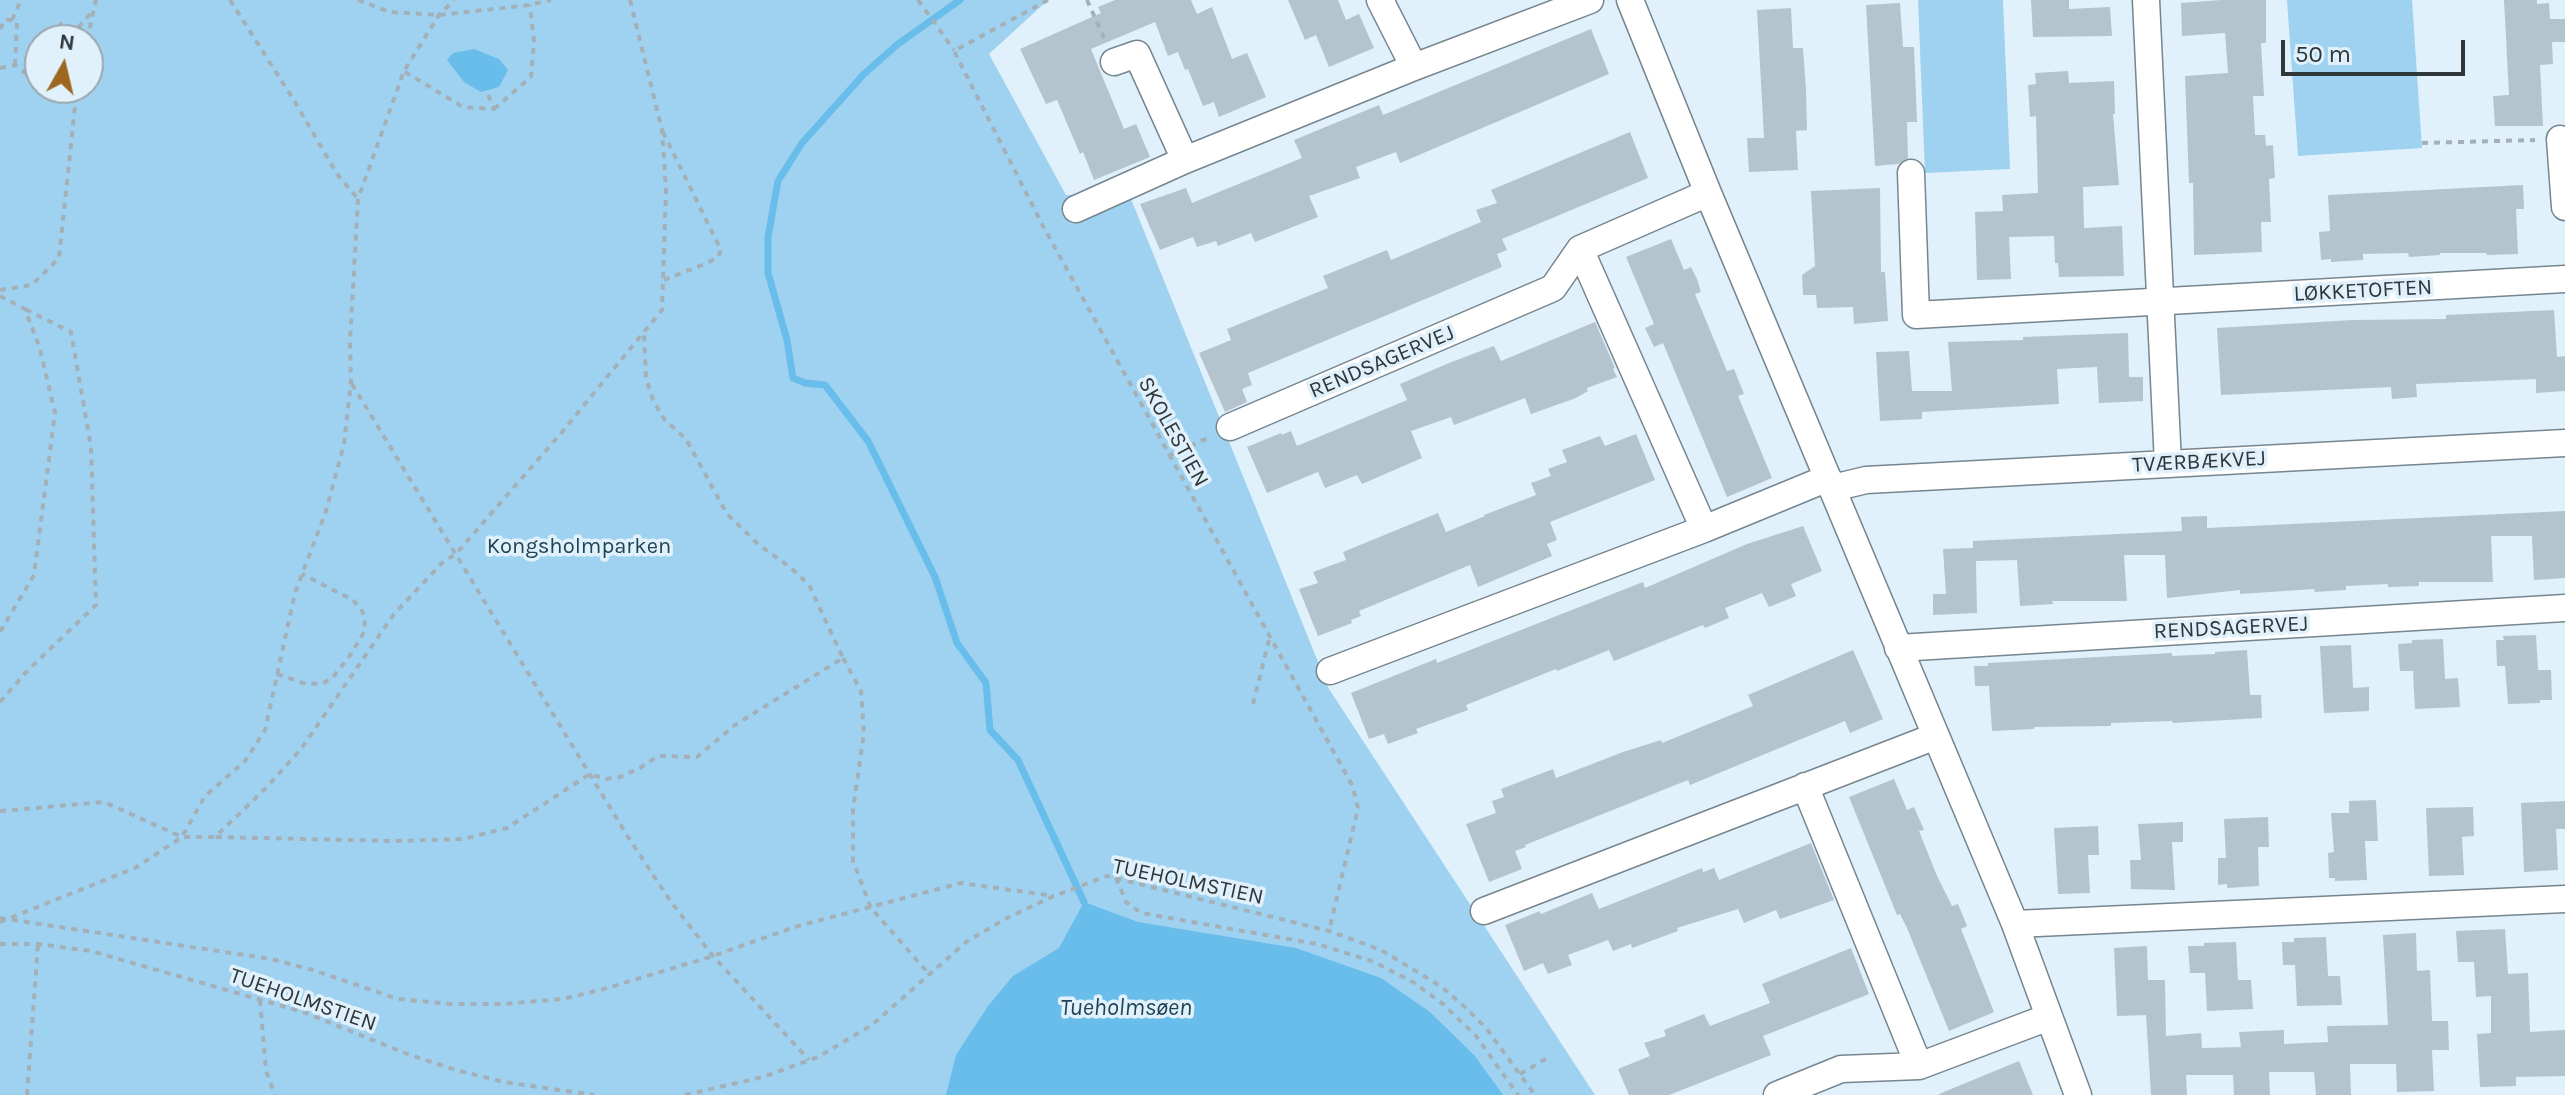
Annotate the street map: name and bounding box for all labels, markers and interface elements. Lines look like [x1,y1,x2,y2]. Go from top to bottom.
north arrow [24,24,104,104]
scale bar [2285,24,2469,74]
text: N [57,28,77,56]
text: 50 m [2295,40,2351,68]
street label: LØKKETOFTEN [2293,274,2433,308]
street label: RENDSAGERVEJ [1306,320,1458,404]
street label: SKOLESTIEN [1132,373,1214,491]
street label: TVÆRBÆKVEJ [2132,445,2266,479]
park label: Kongsholmparken [487,534,671,560]
street label: RENDSAGERVEJ [2153,611,2309,645]
street label: TUEHOLMSTIEN [1110,853,1266,911]
street label: TUEHOLMSTIEN [226,963,380,1037]
water label: Tueholmsøen [1060,994,1192,1022]

